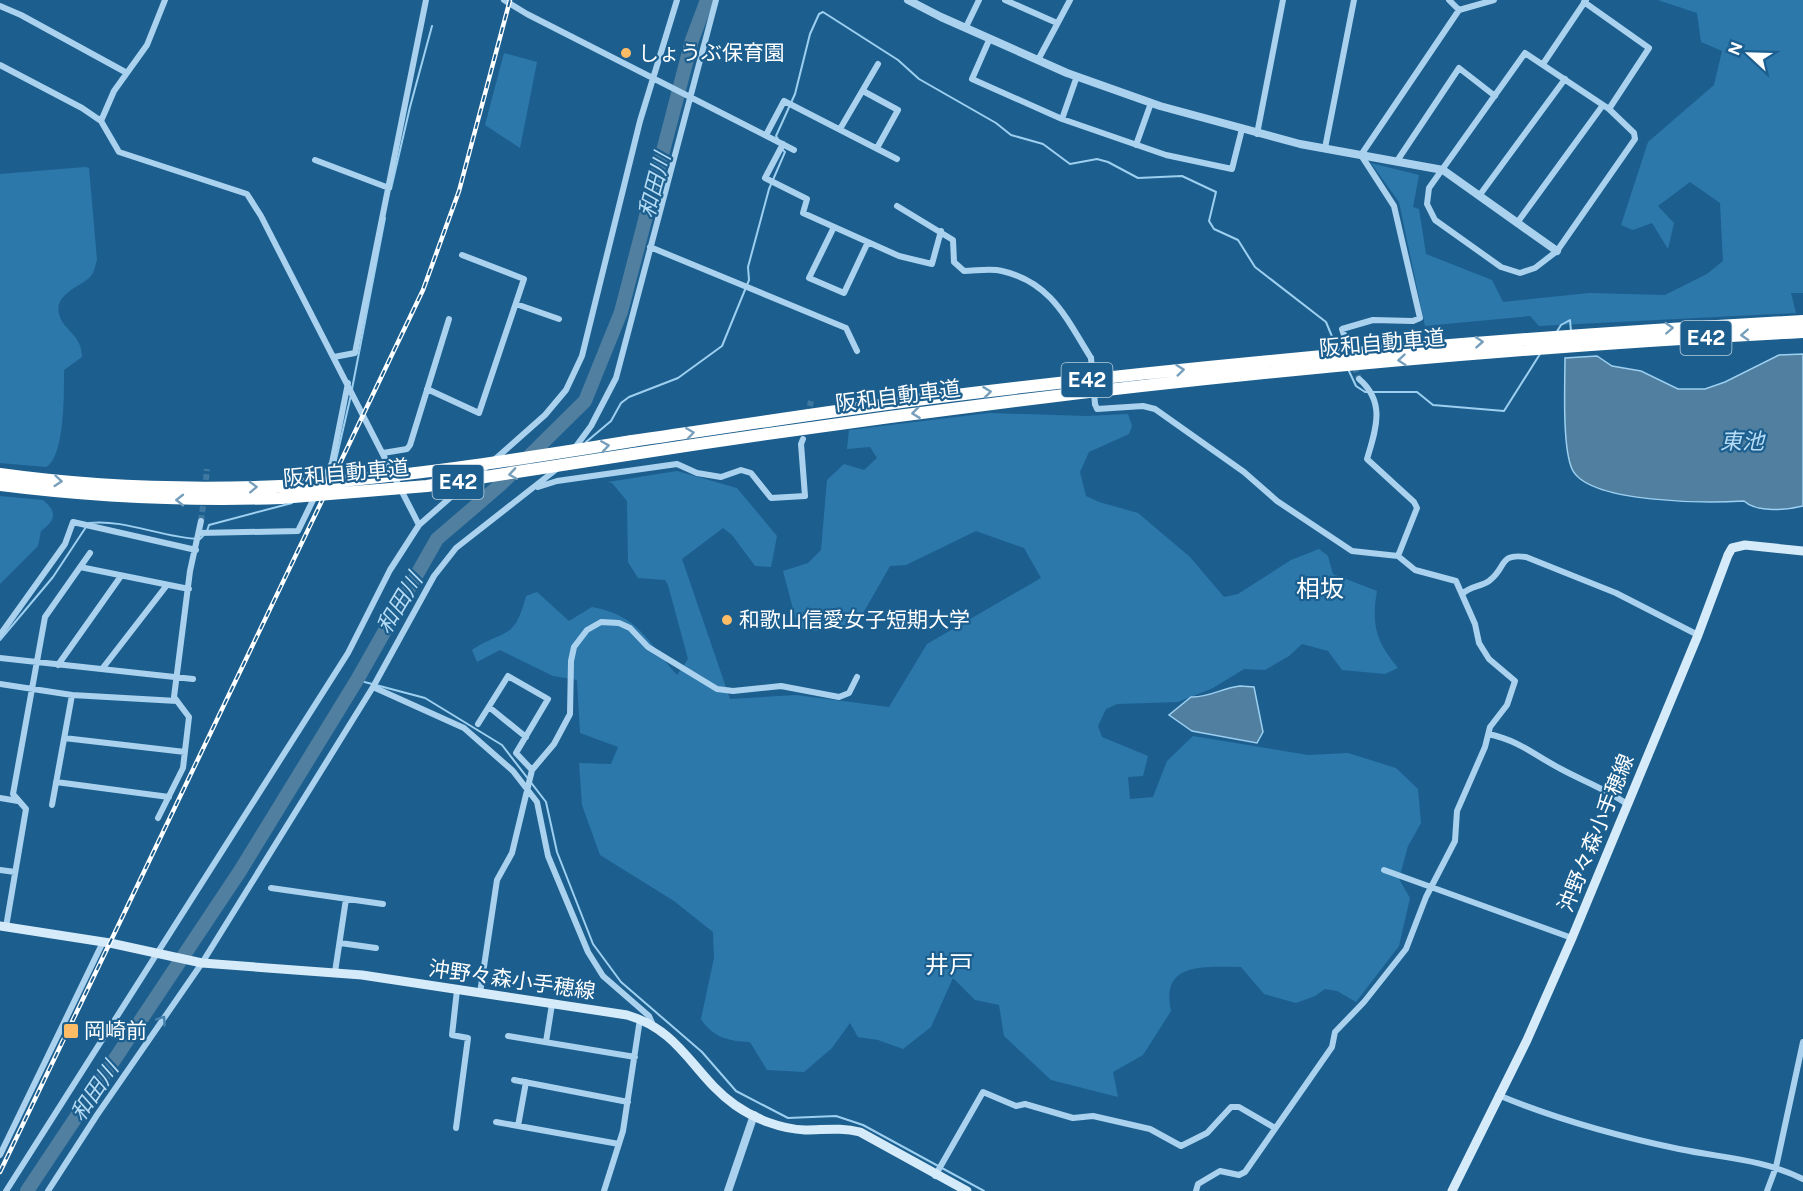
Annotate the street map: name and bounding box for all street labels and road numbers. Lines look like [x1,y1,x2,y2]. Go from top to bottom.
road number: E42 [1680,321,1732,355]
street label: 阪和自動車道 [1318,325,1446,360]
road number: E42 [1062,363,1112,397]
street label: 阪和自動車道 [834,375,962,416]
street label: 阪和自動車道 [282,455,410,490]
road number: E42 [432,465,484,499]
street label: 沖野々森小手穂線 [1552,750,1639,915]
street label: 沖野々森小手穂線 [427,955,597,1004]

